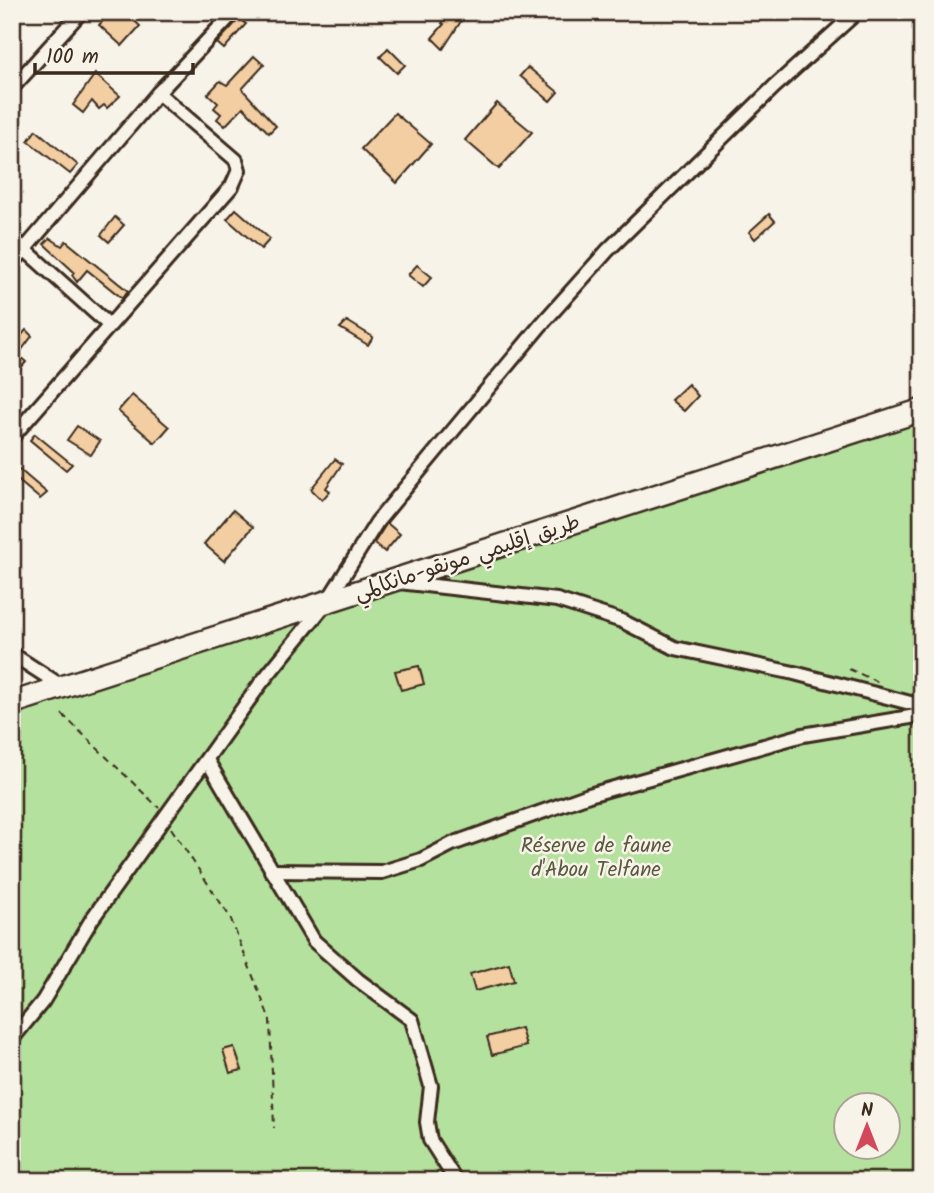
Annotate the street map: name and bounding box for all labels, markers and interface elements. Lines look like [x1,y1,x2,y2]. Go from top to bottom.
scale bar [35,32,192,76]
text: 100 m [46,41,99,74]
street label: طريق إقليمي مونقو-مانكالمي [350,506,585,611]
park label: Réserve de faune d'Abou Telfane [521,830,672,887]
north arrow [832,1092,902,1162]
text: N [861,1096,873,1126]

